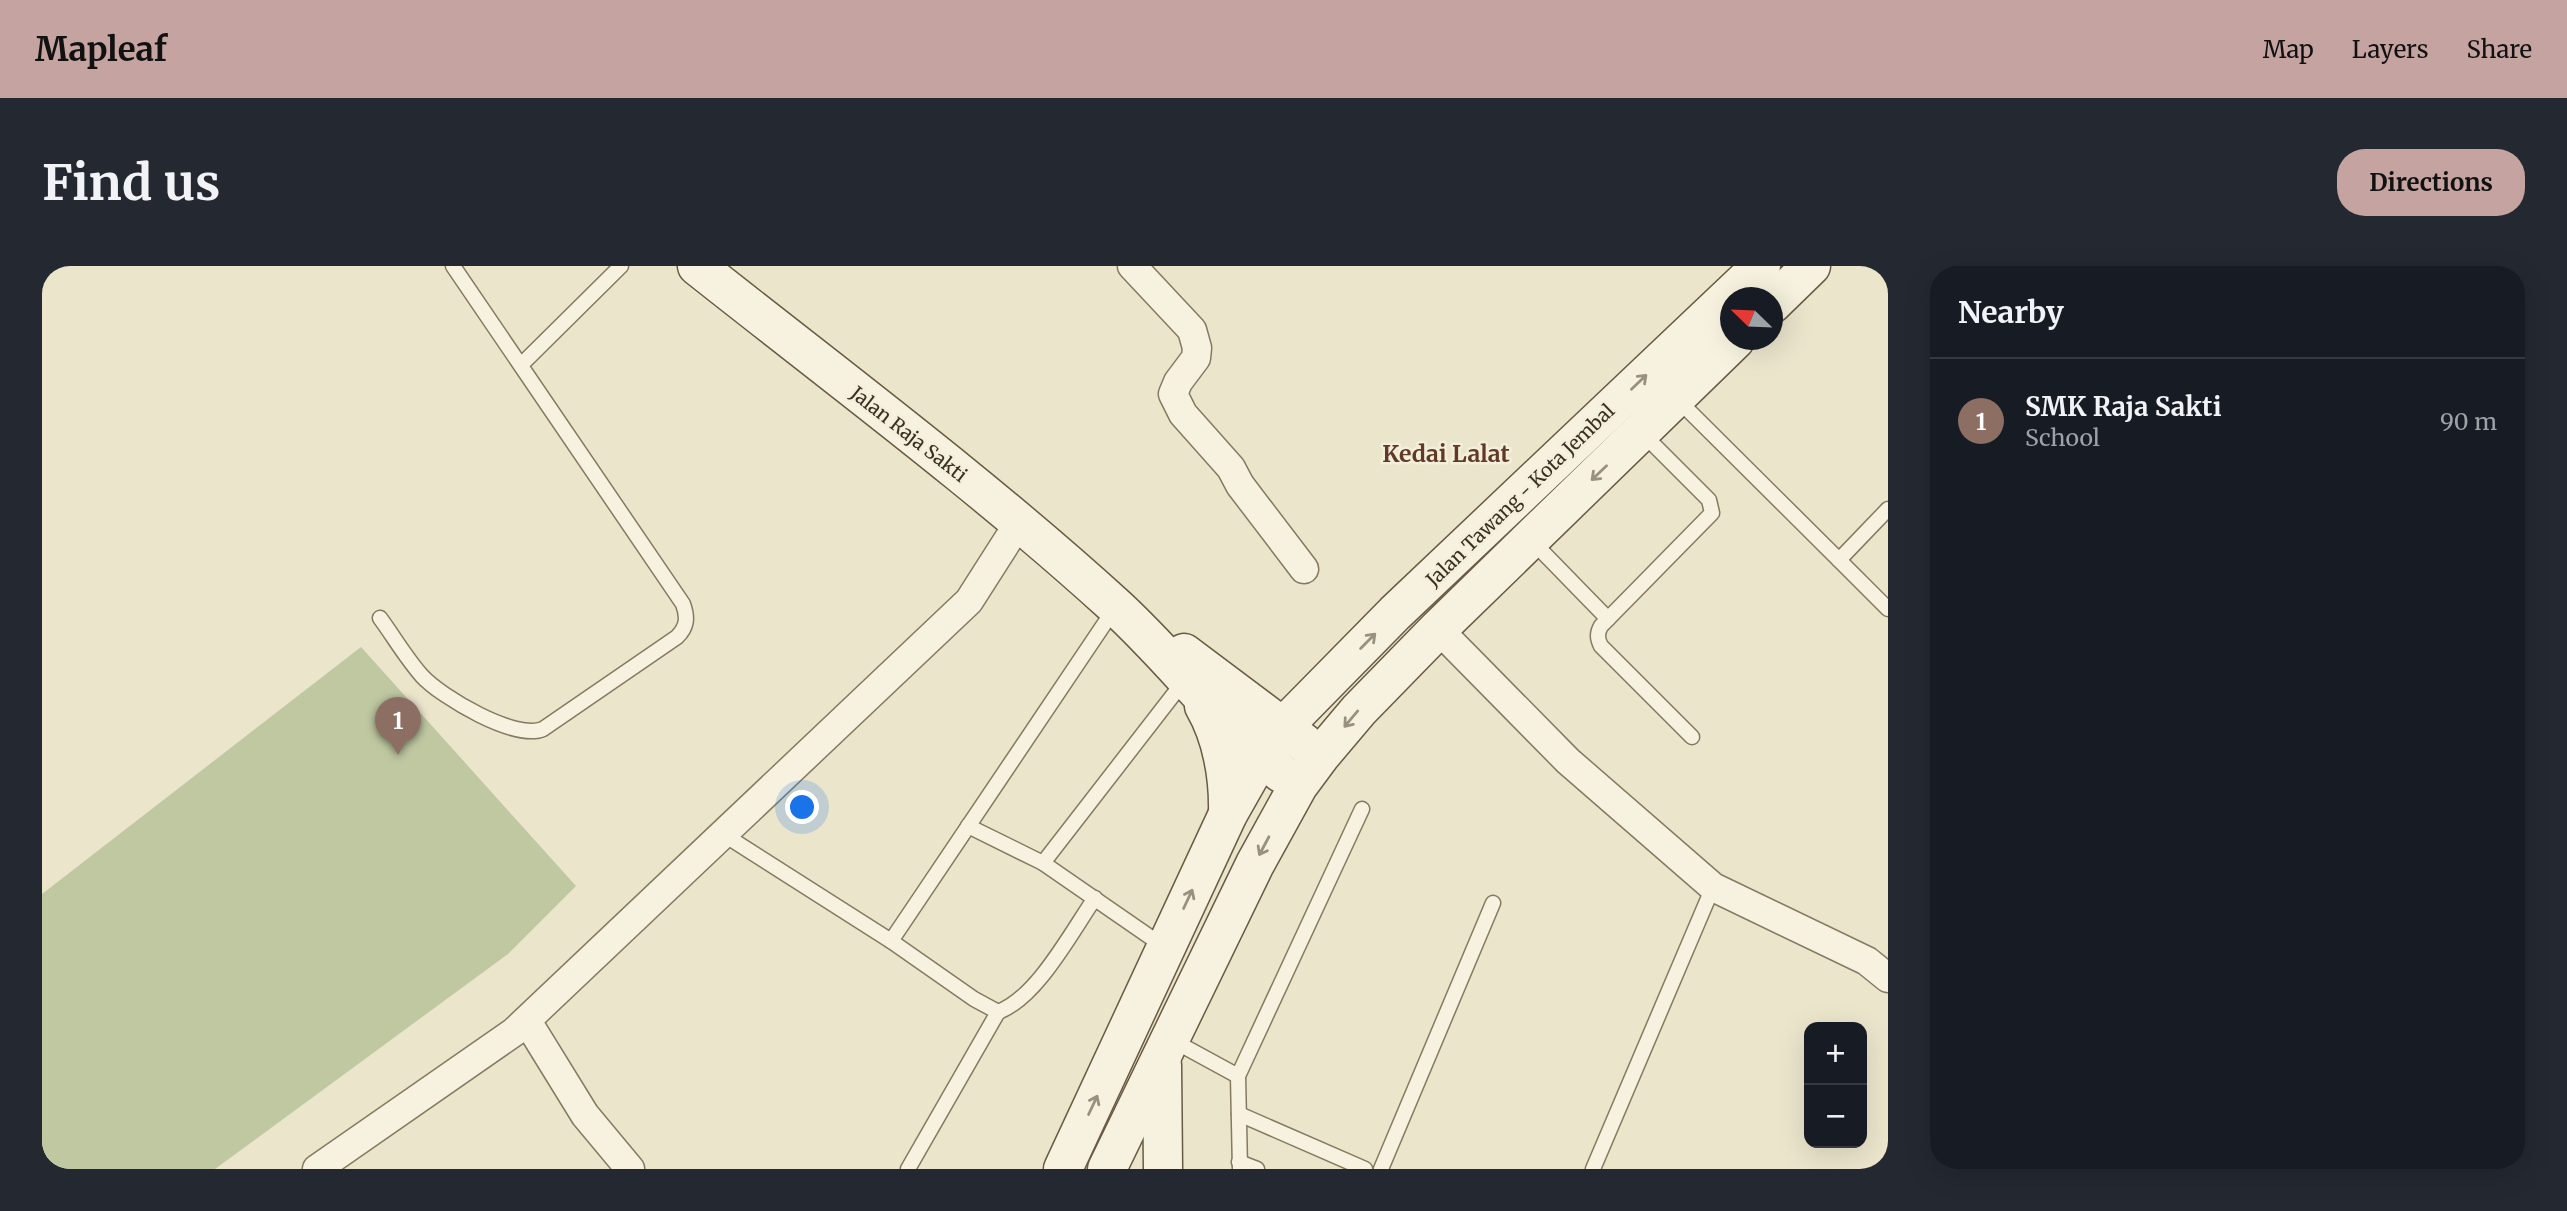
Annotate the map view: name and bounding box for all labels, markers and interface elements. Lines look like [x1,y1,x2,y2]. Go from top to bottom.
text: Mapleaf [35,29,167,70]
text: Map [2263,34,2314,65]
text: Layers [2352,34,2428,65]
text: Share [2466,34,2532,65]
button: Directions [2337,149,2525,216]
text: Find us [42,152,220,213]
north arrow [1720,287,1783,350]
text: Nearby [1958,293,2064,331]
one-way arrow [1630,374,1647,391]
street label: Jalan Raja Sakti [845,380,972,487]
text: SMK Raja Sakti [2025,390,2222,423]
street label: Jalan Tawang - Kota Jembal [1420,399,1619,592]
text: 1 [1976,407,1986,436]
text: 90 m [2440,407,2497,436]
text: School [2025,423,2100,452]
district label: Kedai Lalat [1382,439,1510,468]
one-way arrow [1591,464,1608,481]
one-way arrow [1359,632,1376,649]
pin: 1 [375,697,421,755]
one-way arrow [1343,710,1359,728]
your location [785,790,819,824]
one-way arrow [1257,835,1271,855]
one-way arrow [1182,889,1196,910]
map controls [1804,1022,1867,1148]
button: + [1804,1022,1867,1085]
button: − [1804,1085,1867,1148]
one-way arrow [1086,1095,1100,1116]

